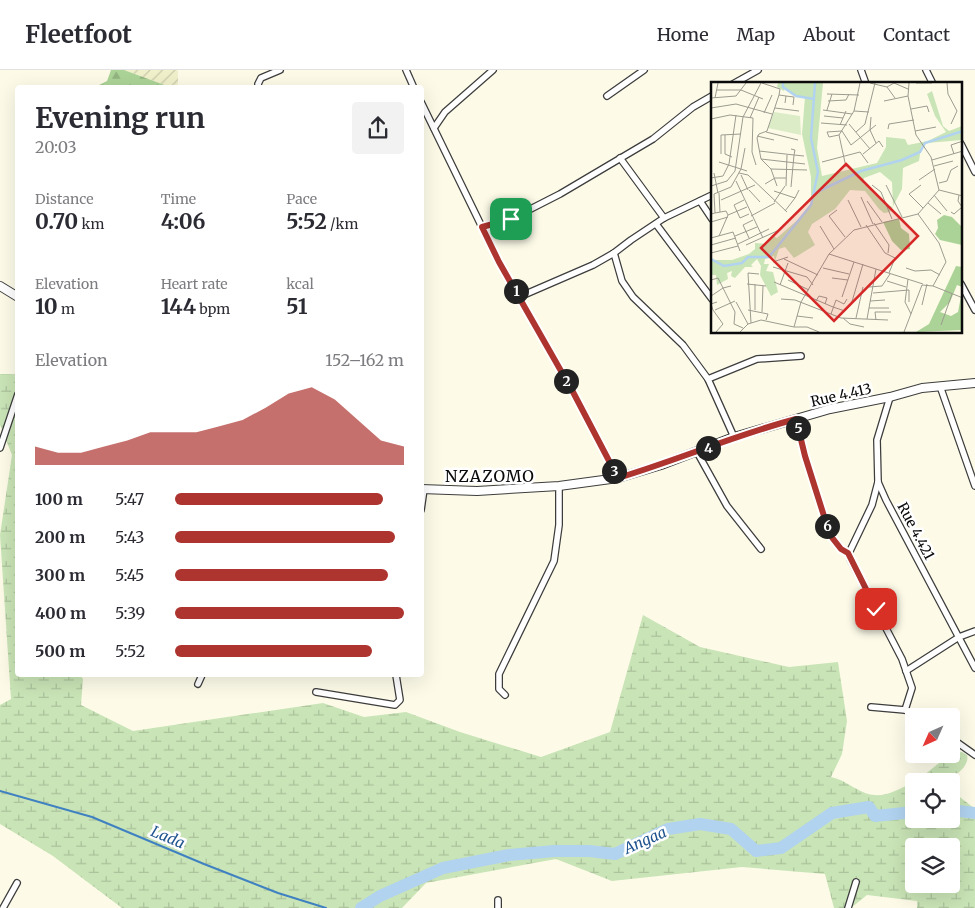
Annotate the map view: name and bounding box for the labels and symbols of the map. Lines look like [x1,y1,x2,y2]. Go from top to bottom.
inset map [711,82,962,334]
pin [490,198,532,240]
pin: 1 [504,278,528,304]
pin: 2 [554,368,578,394]
street label: Rue 4.413 [809,379,873,411]
pin: 5 [786,416,810,440]
pin: 4 [696,436,720,460]
pin: 3 [602,458,626,484]
district label: NZAZOMO [445,466,535,486]
street label: Rue 4.421 [893,499,939,563]
pin: 6 [814,514,840,538]
pin [855,588,897,630]
north arrow [905,708,960,762]
water label: Lada [148,821,188,853]
water label: Angaa [620,822,669,858]

